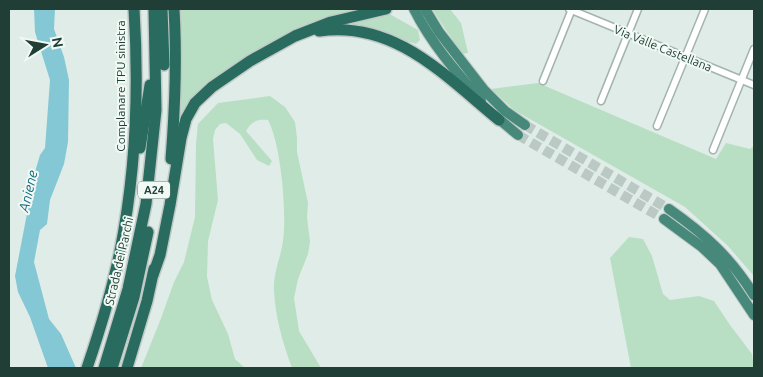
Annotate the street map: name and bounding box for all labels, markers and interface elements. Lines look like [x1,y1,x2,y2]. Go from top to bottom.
north arrow [20,20,70,70]
street label: Complanare TPU sinistra [114,20,127,152]
street label: Via Valle Castellana [612,22,714,74]
text: N [49,36,67,49]
water label: Aniene [15,169,41,214]
road number: A24 [138,182,170,198]
street label: Strada dei Parchi [103,216,135,306]

